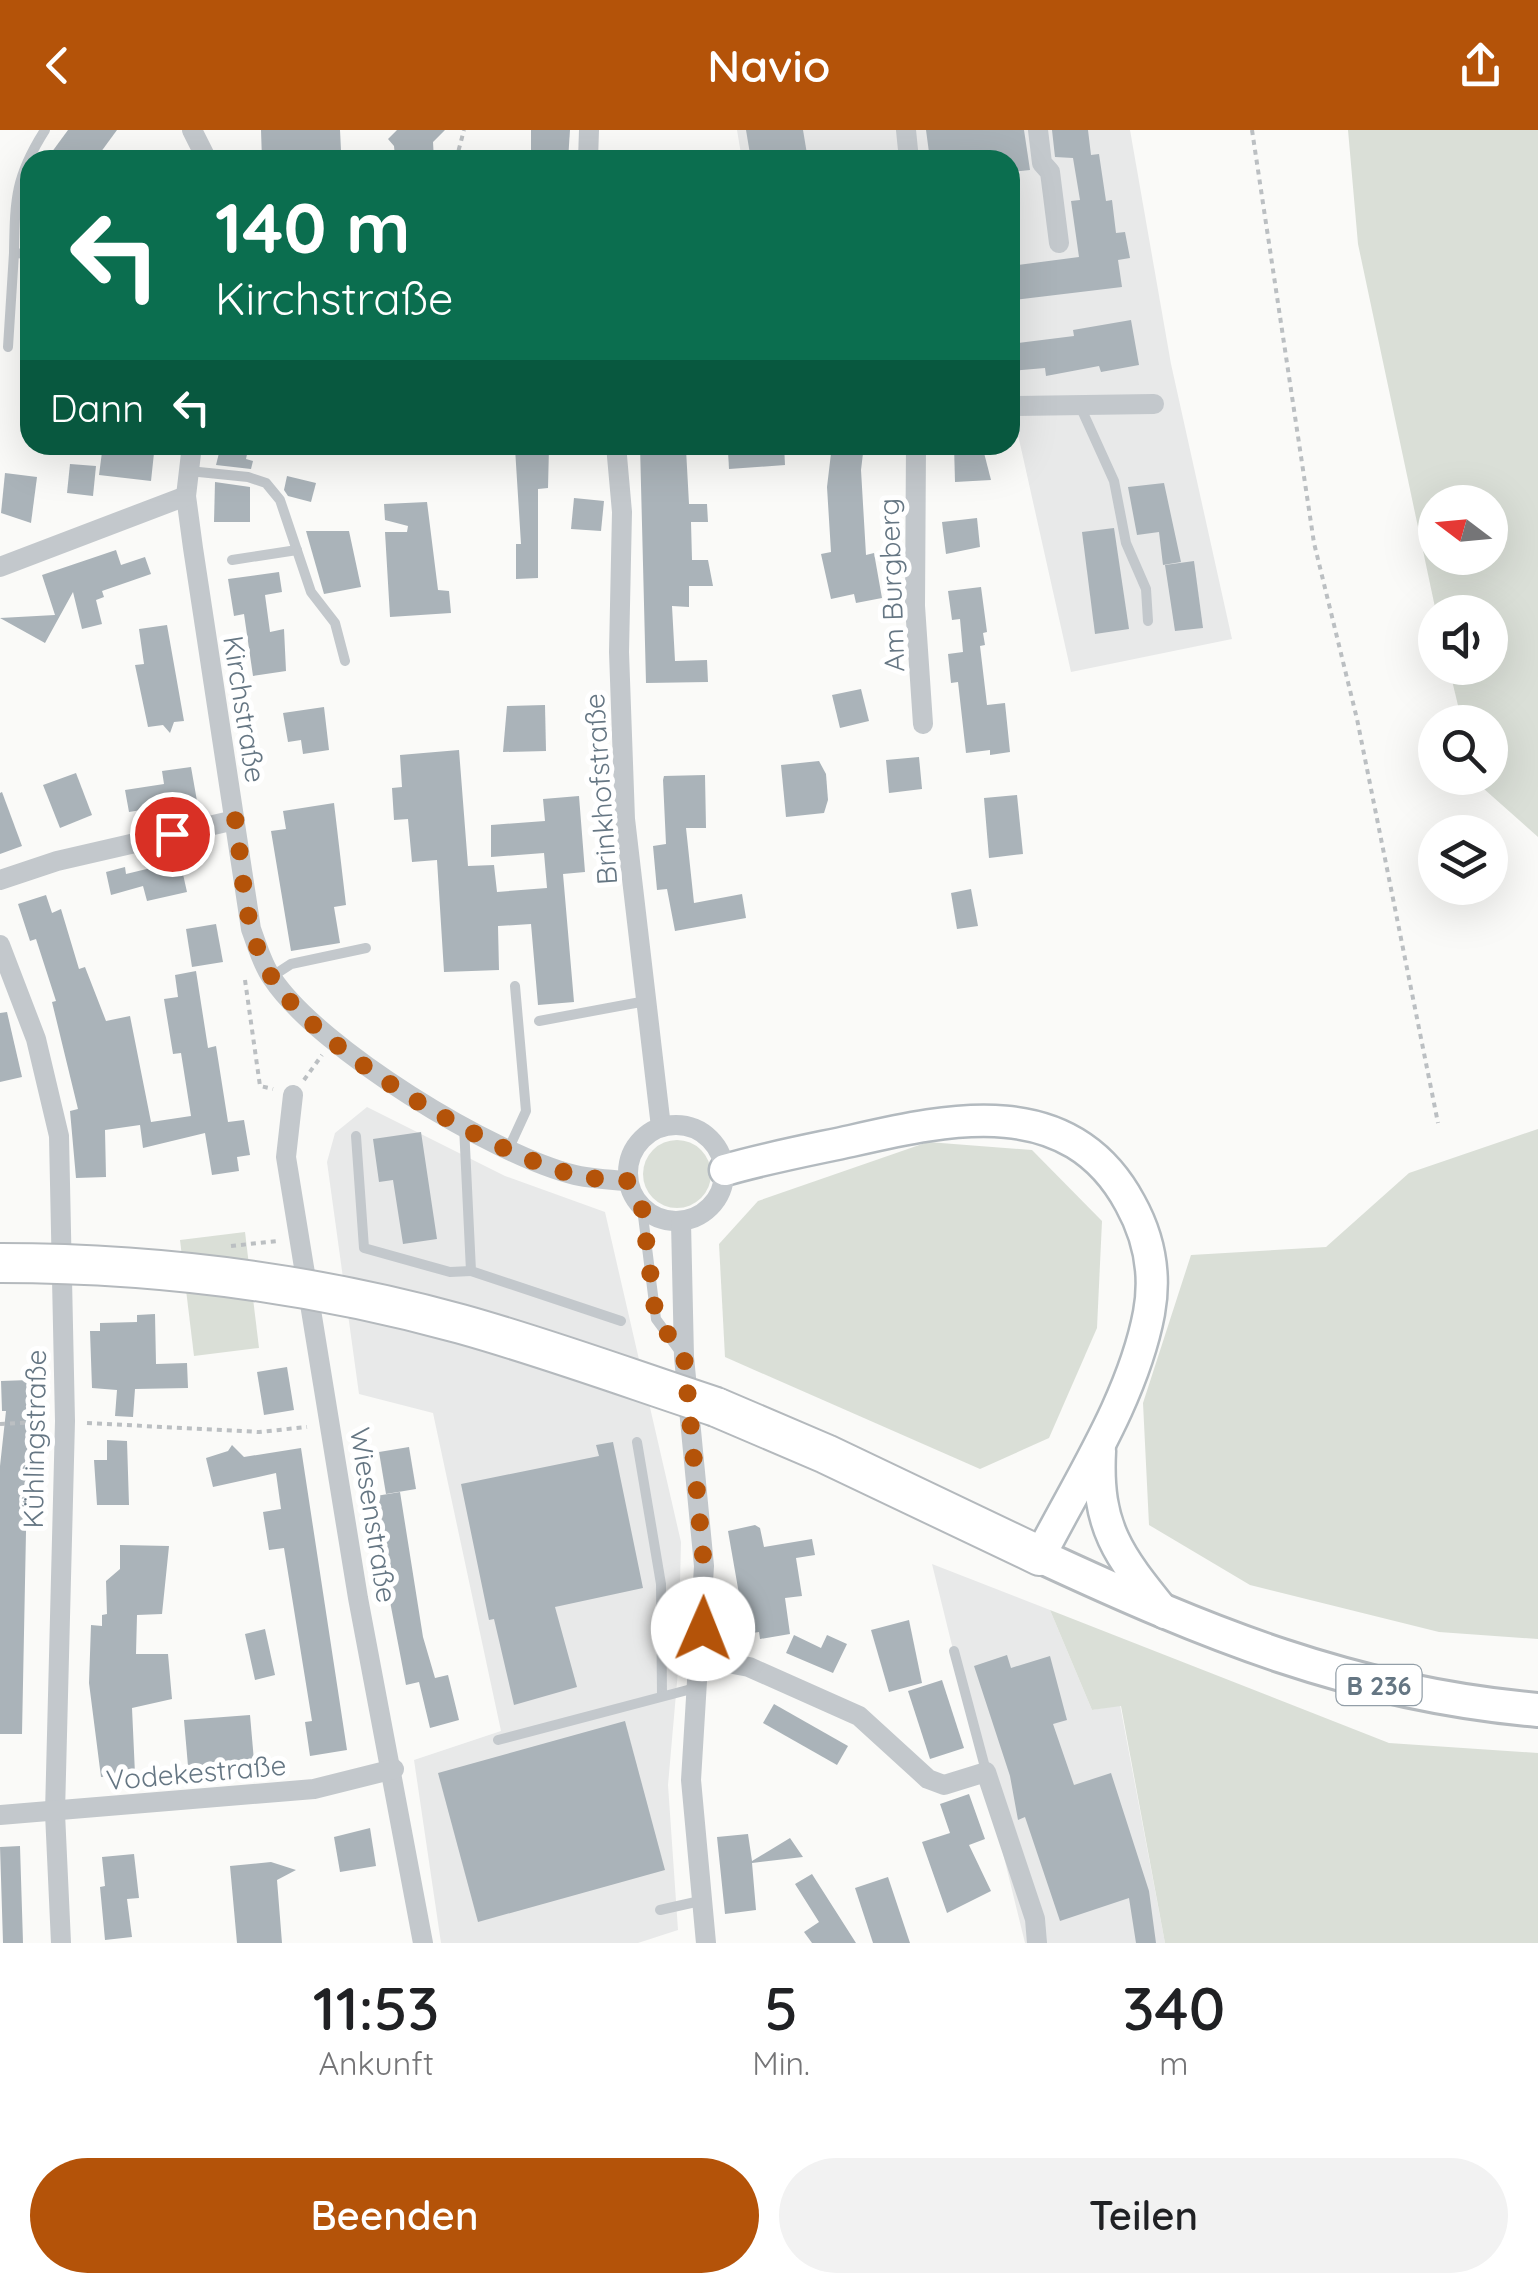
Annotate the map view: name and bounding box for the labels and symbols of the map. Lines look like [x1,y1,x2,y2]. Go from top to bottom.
north arrow [1418,485,1508,575]
street label: Am Burgberg [870,497,912,673]
street label: Kirchstraße [216,633,274,785]
street label: Brinkhofstraße [576,692,624,886]
pin [130,792,215,877]
street label: Kühlingstraße [15,1349,53,1529]
street label: Wiesenstraße [343,1425,405,1605]
position arrow [651,1577,755,1681]
road number: B 236 [1336,1665,1422,1705]
street label: Vodekestraße [104,1747,288,1797]

